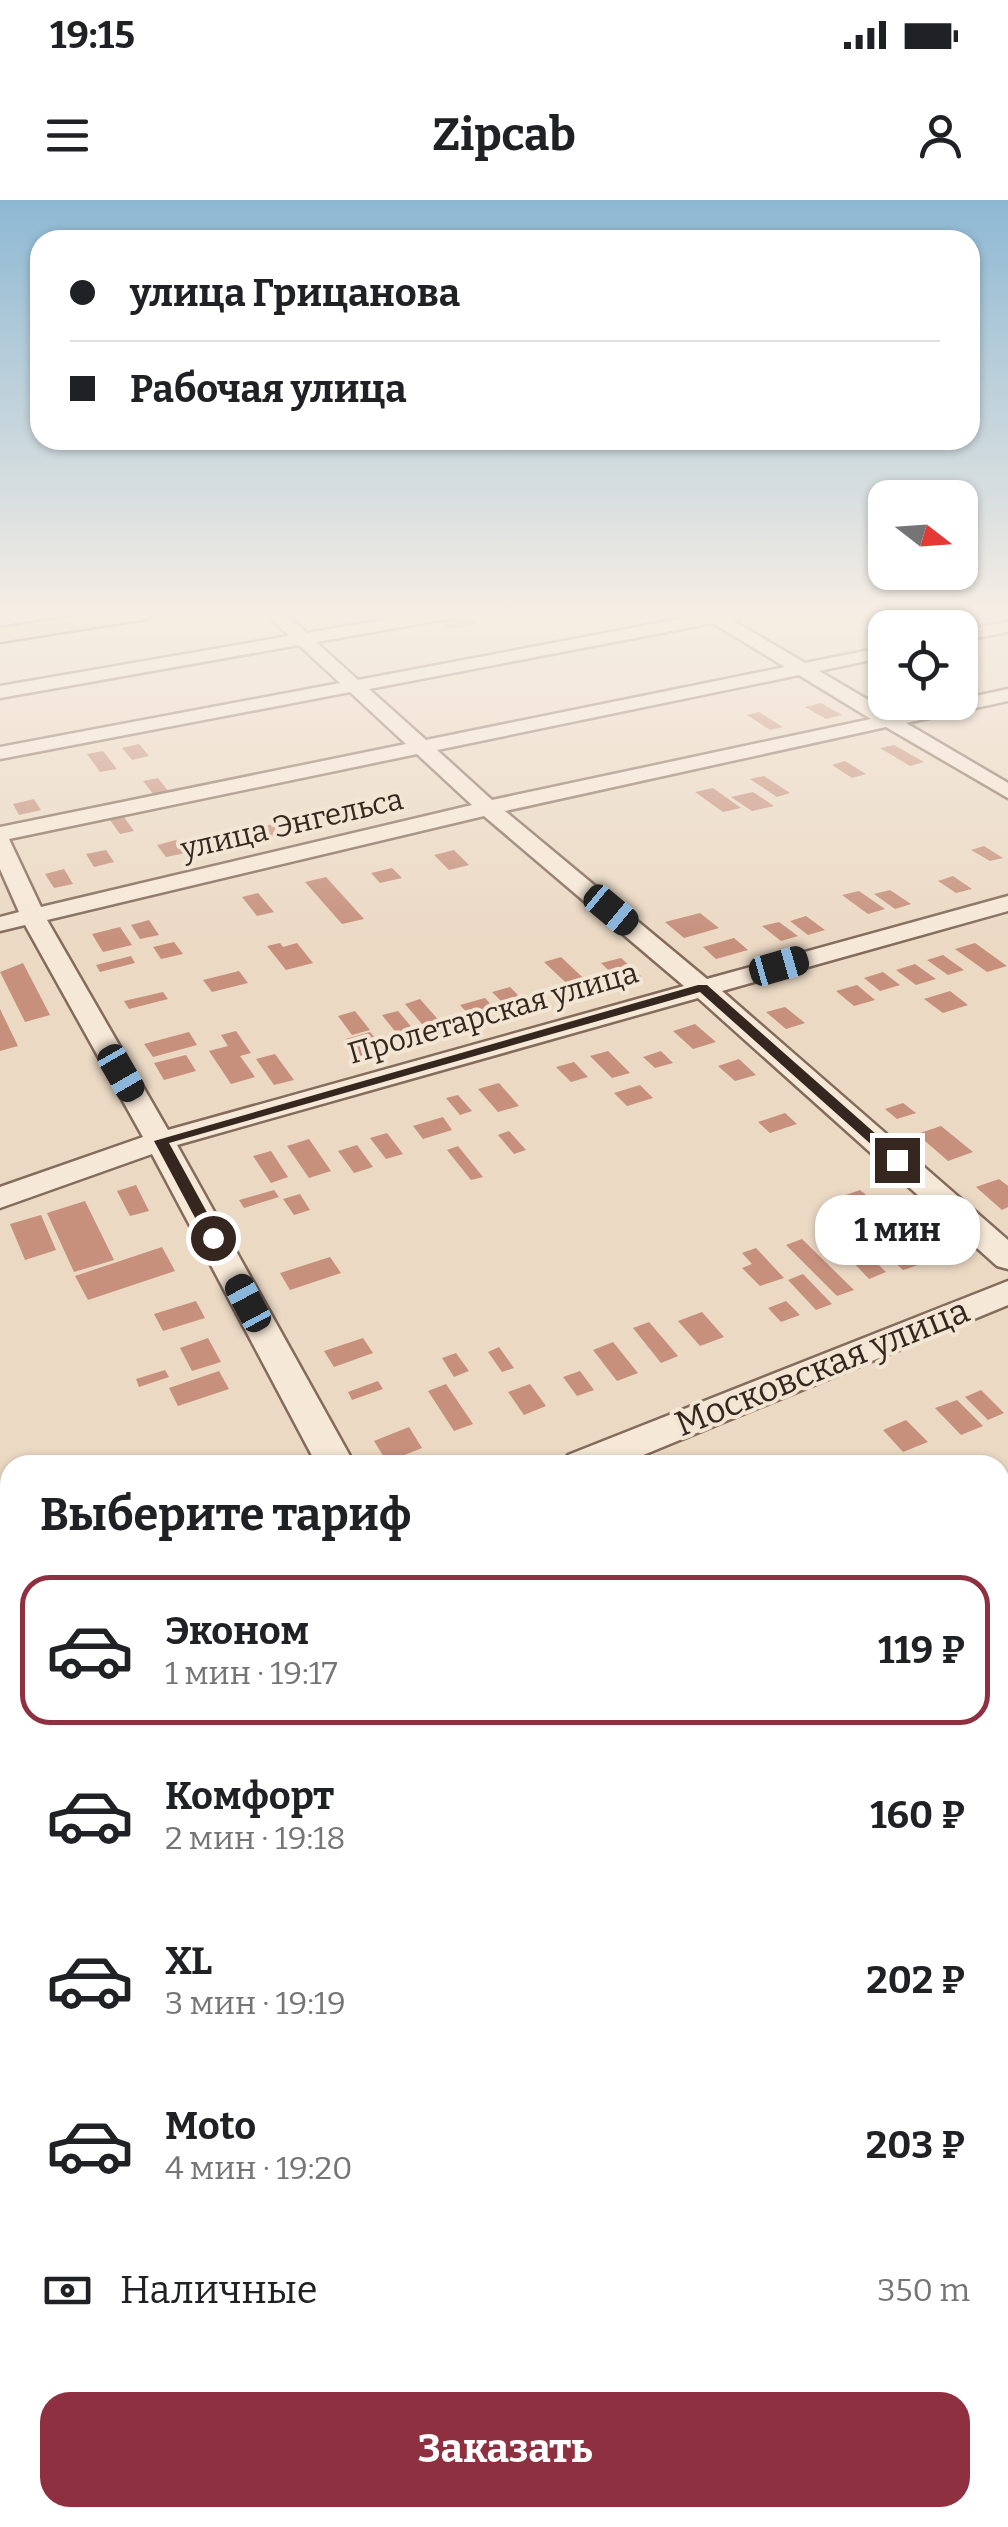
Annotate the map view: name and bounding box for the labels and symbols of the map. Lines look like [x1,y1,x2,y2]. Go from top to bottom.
north arrow [868,480,978,590]
street label: улица Энгельса [176,781,407,867]
car [578,879,644,941]
car [746,943,812,989]
street label: Пролетарская улица [344,954,642,1072]
car [93,1040,149,1106]
route end [875,1138,920,1183]
callout: 1 мин [814,1195,980,1265]
route start [191,1216,236,1261]
car [221,1269,275,1337]
street label: Московская улица [669,1289,975,1445]

